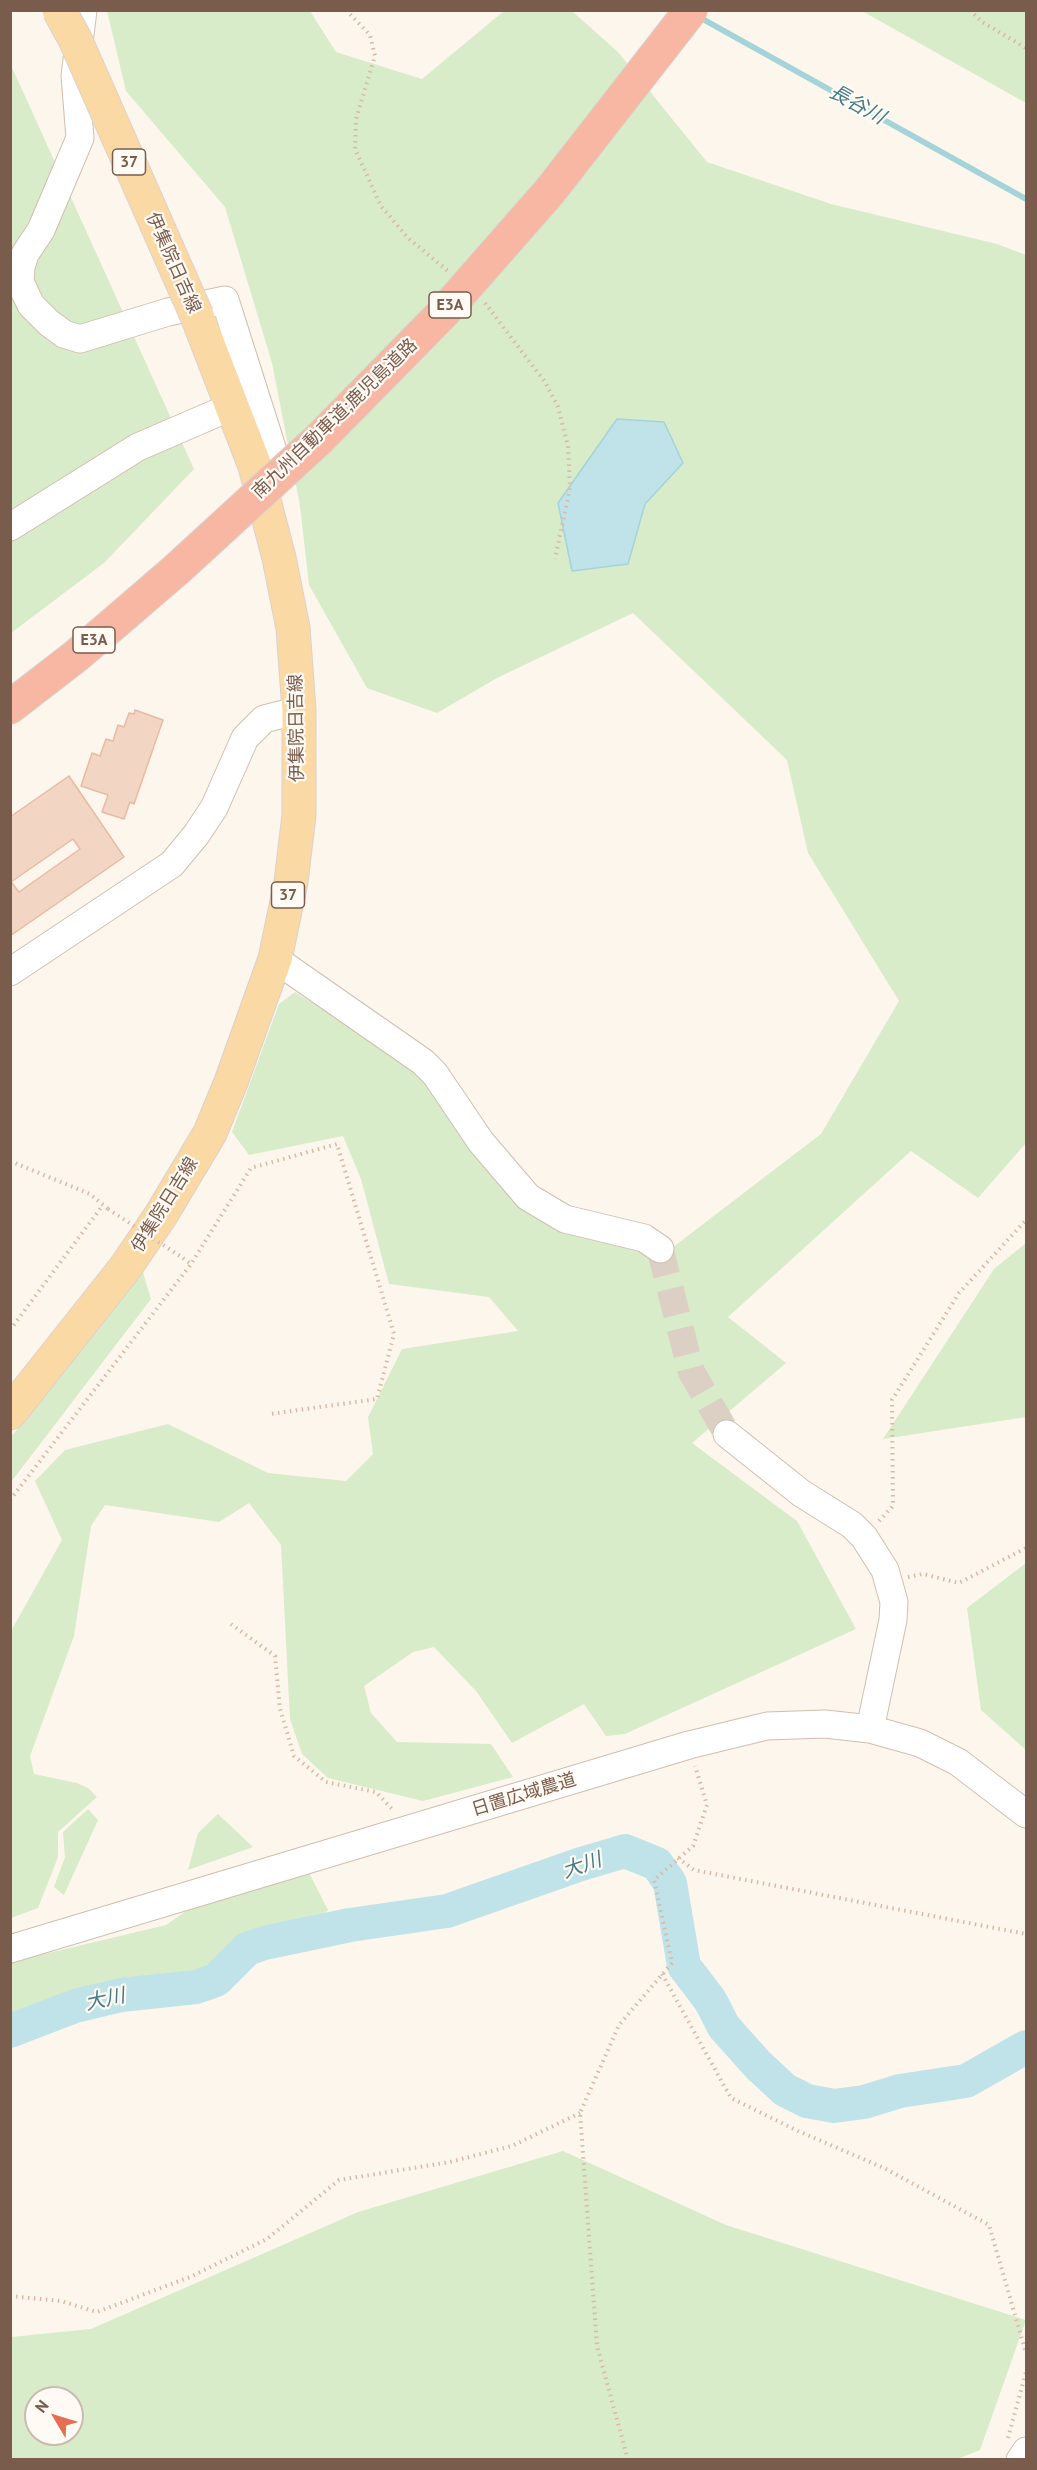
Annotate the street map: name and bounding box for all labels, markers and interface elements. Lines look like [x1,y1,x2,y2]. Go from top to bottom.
water label: 長谷川 [825,80,889,130]
road number: 37 [112,149,146,175]
street label: 伊集院日吉線 [141,209,205,317]
road number: E3A [429,292,471,318]
street label: 南九州自動車道;鹿児島道路 [248,335,422,503]
road number: E3A [73,627,115,653]
street label: 伊集院日吉線 [285,674,309,782]
road number: 37 [272,882,304,908]
street label: 伊集院日吉線 [127,1153,203,1257]
street label: 日置広域農道 [469,1769,579,1821]
water label: 大川 [559,1848,605,1884]
water label: 大川 [83,1984,127,2016]
north arrow [24,2386,84,2446]
text: N [30,2396,53,2416]

